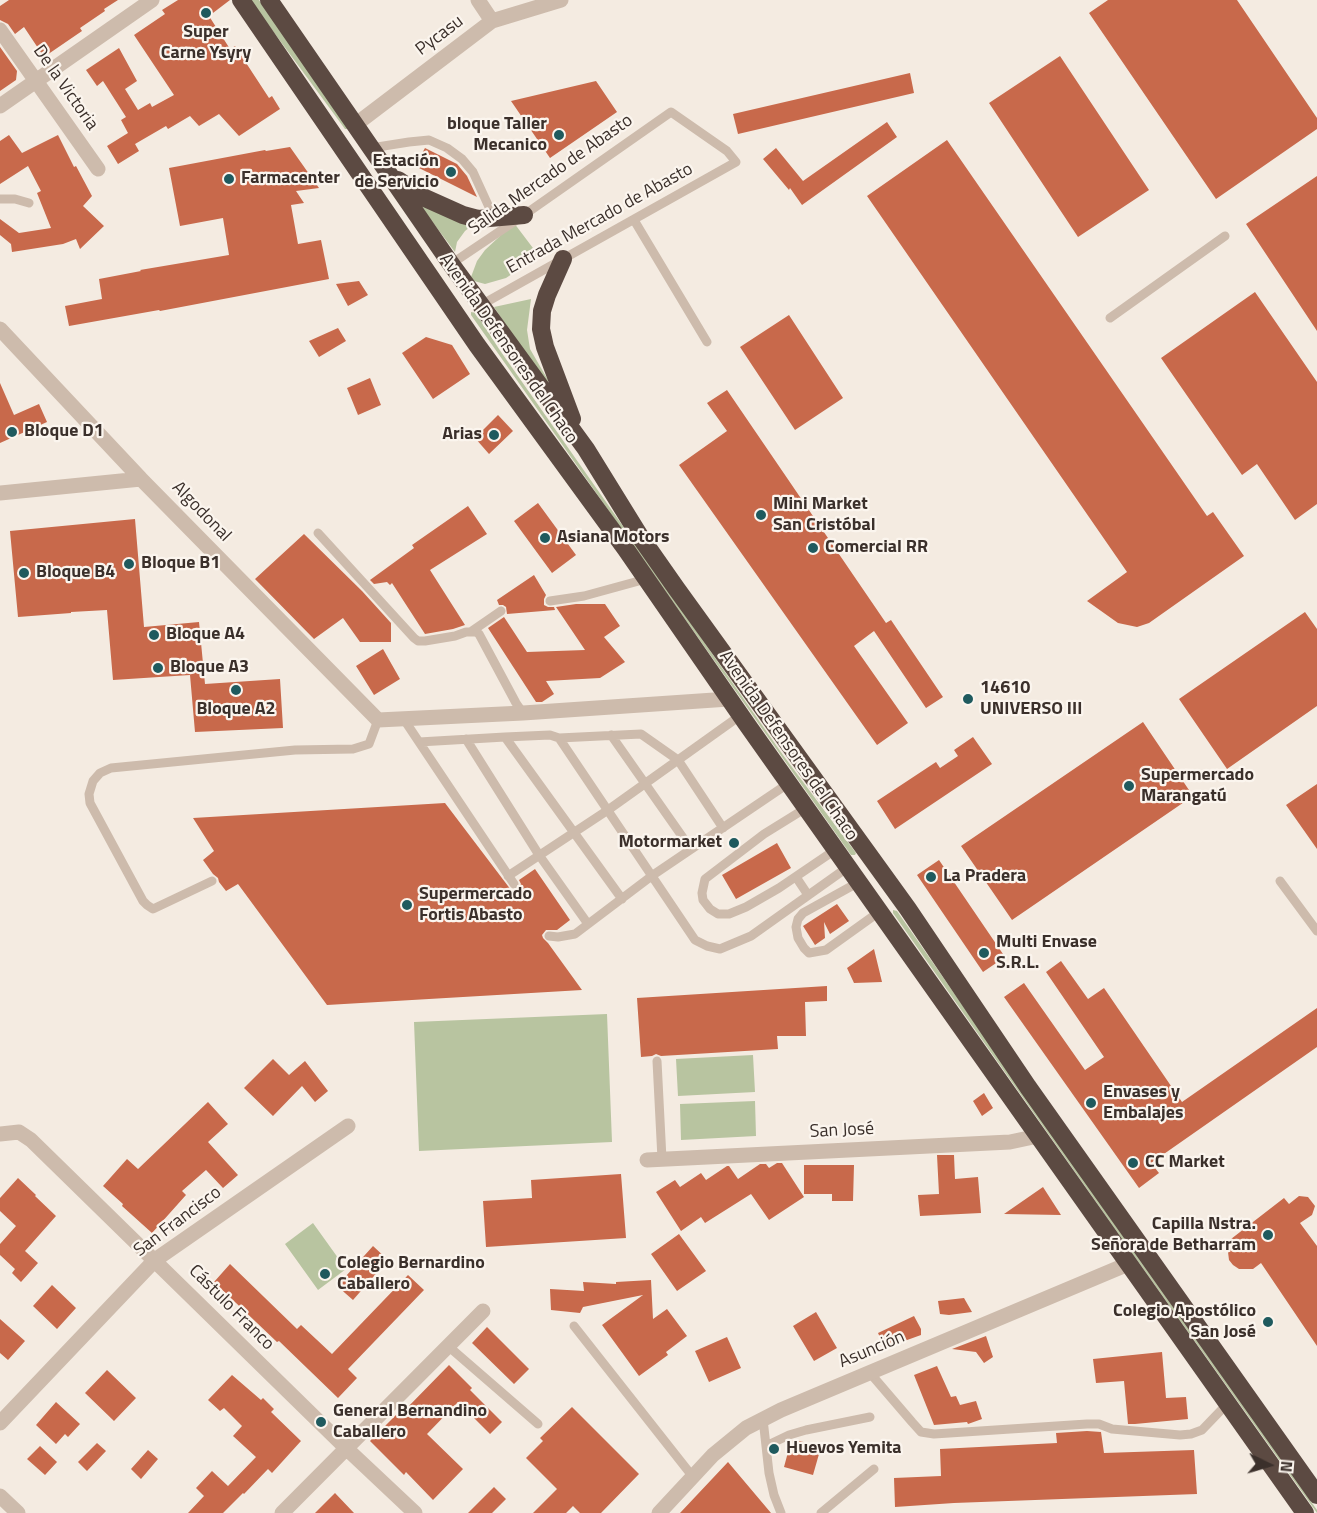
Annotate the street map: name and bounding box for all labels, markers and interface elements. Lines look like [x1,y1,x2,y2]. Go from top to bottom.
marker: Super Carne Ysyry [199,6,213,20]
street label: Pycasu [412,11,468,61]
place label: Super Carne Ysyry [161,22,251,64]
street label: De la Victoria [28,41,102,135]
street label: Salida Mercado de Abasto [465,110,637,240]
place label: bloque Taller Mecanico [447,114,547,156]
marker: bloque Taller Mecanico [552,128,566,142]
place label: Estación de Servicio [354,151,439,194]
street label: Entrada Mercado de Abasto [503,159,697,279]
marker: Estación de Servicio [444,165,458,179]
place label: Farmacenter [241,168,340,190]
marker: Farmacenter [222,172,236,186]
street label: Avenida Defensores del Chaco [434,250,582,448]
place label: Bloque D1 [24,421,104,443]
place label: Arias [442,424,482,446]
marker: Bloque D1 [5,425,19,439]
marker: Arias [487,428,501,442]
street label: Algodonal [167,477,235,547]
place label: Mini Market San Cristóbal [773,494,875,536]
marker: Mini Market San Cristóbal [754,508,768,522]
place label: Asiana Motors [557,527,670,549]
marker: Asiana Motors [538,531,552,545]
place label: Comercial RR [825,537,928,559]
marker: Comercial RR [806,541,820,555]
place label: Bloque B1 [141,553,220,575]
marker: Bloque B1 [122,557,136,571]
place label: Bloque B4 [36,562,115,584]
marker: Bloque B4 [17,566,31,580]
place label: Bloque A4 [166,624,245,646]
marker: Bloque A4 [147,628,161,642]
street label: Avenida Defensores del Chaco [714,647,862,845]
place label: Bloque A3 [170,657,249,679]
marker: Bloque A3 [151,661,165,675]
place label: 14610 UNIVERSO III [980,678,1082,720]
marker: Bloque A2 [229,683,243,697]
marker: 14610 UNIVERSO III [961,692,975,706]
place label: Bloque A2 [196,699,276,721]
place label: Supermercado Marangatú [1141,765,1254,808]
marker: Supermercado Marangatú [1122,779,1136,793]
place label: Motormarket [618,832,722,854]
marker: Motormarket [727,836,741,850]
place label: La Pradera [943,866,1026,888]
marker: La Pradera [924,870,938,884]
place label: Supermercado Fortis Abasto [419,884,532,926]
marker: Supermercado Fortis Abasto [400,898,414,912]
place label: Multi Envase S.R.L. [996,932,1097,974]
marker: Multi Envase S.R.L. [977,946,991,960]
place label: Envases y Embalajes [1103,1082,1183,1124]
marker: Envases y Embalajes [1084,1096,1098,1110]
street label: San José [809,1119,875,1143]
place label: CC Market [1145,1152,1225,1174]
marker: CC Market [1126,1156,1140,1170]
street label: San Francisco [130,1182,226,1262]
place label: Capilla Nstra. Señora de Betharram [1091,1214,1256,1256]
marker: Capilla Nstra. Señora de Betharram [1261,1228,1275,1242]
place label: Colegio Bernardino Caballero [337,1253,485,1296]
street label: Cástulo Franco [184,1261,278,1355]
marker: Colegio Bernardino Caballero [318,1267,332,1281]
place label: Colegio Apostólico San José [1113,1301,1256,1344]
marker: Colegio Apostólico San José [1261,1315,1275,1329]
street label: Asunción [836,1327,908,1373]
place label: General Bernandino Caballero [333,1401,487,1444]
marker: General Bernandino Caballero [314,1415,328,1429]
north arrow [1239,1435,1299,1495]
place label: Huevos Yemita [786,1438,902,1460]
marker: Huevos Yemita [767,1442,781,1456]
text: N [1274,1460,1299,1473]

